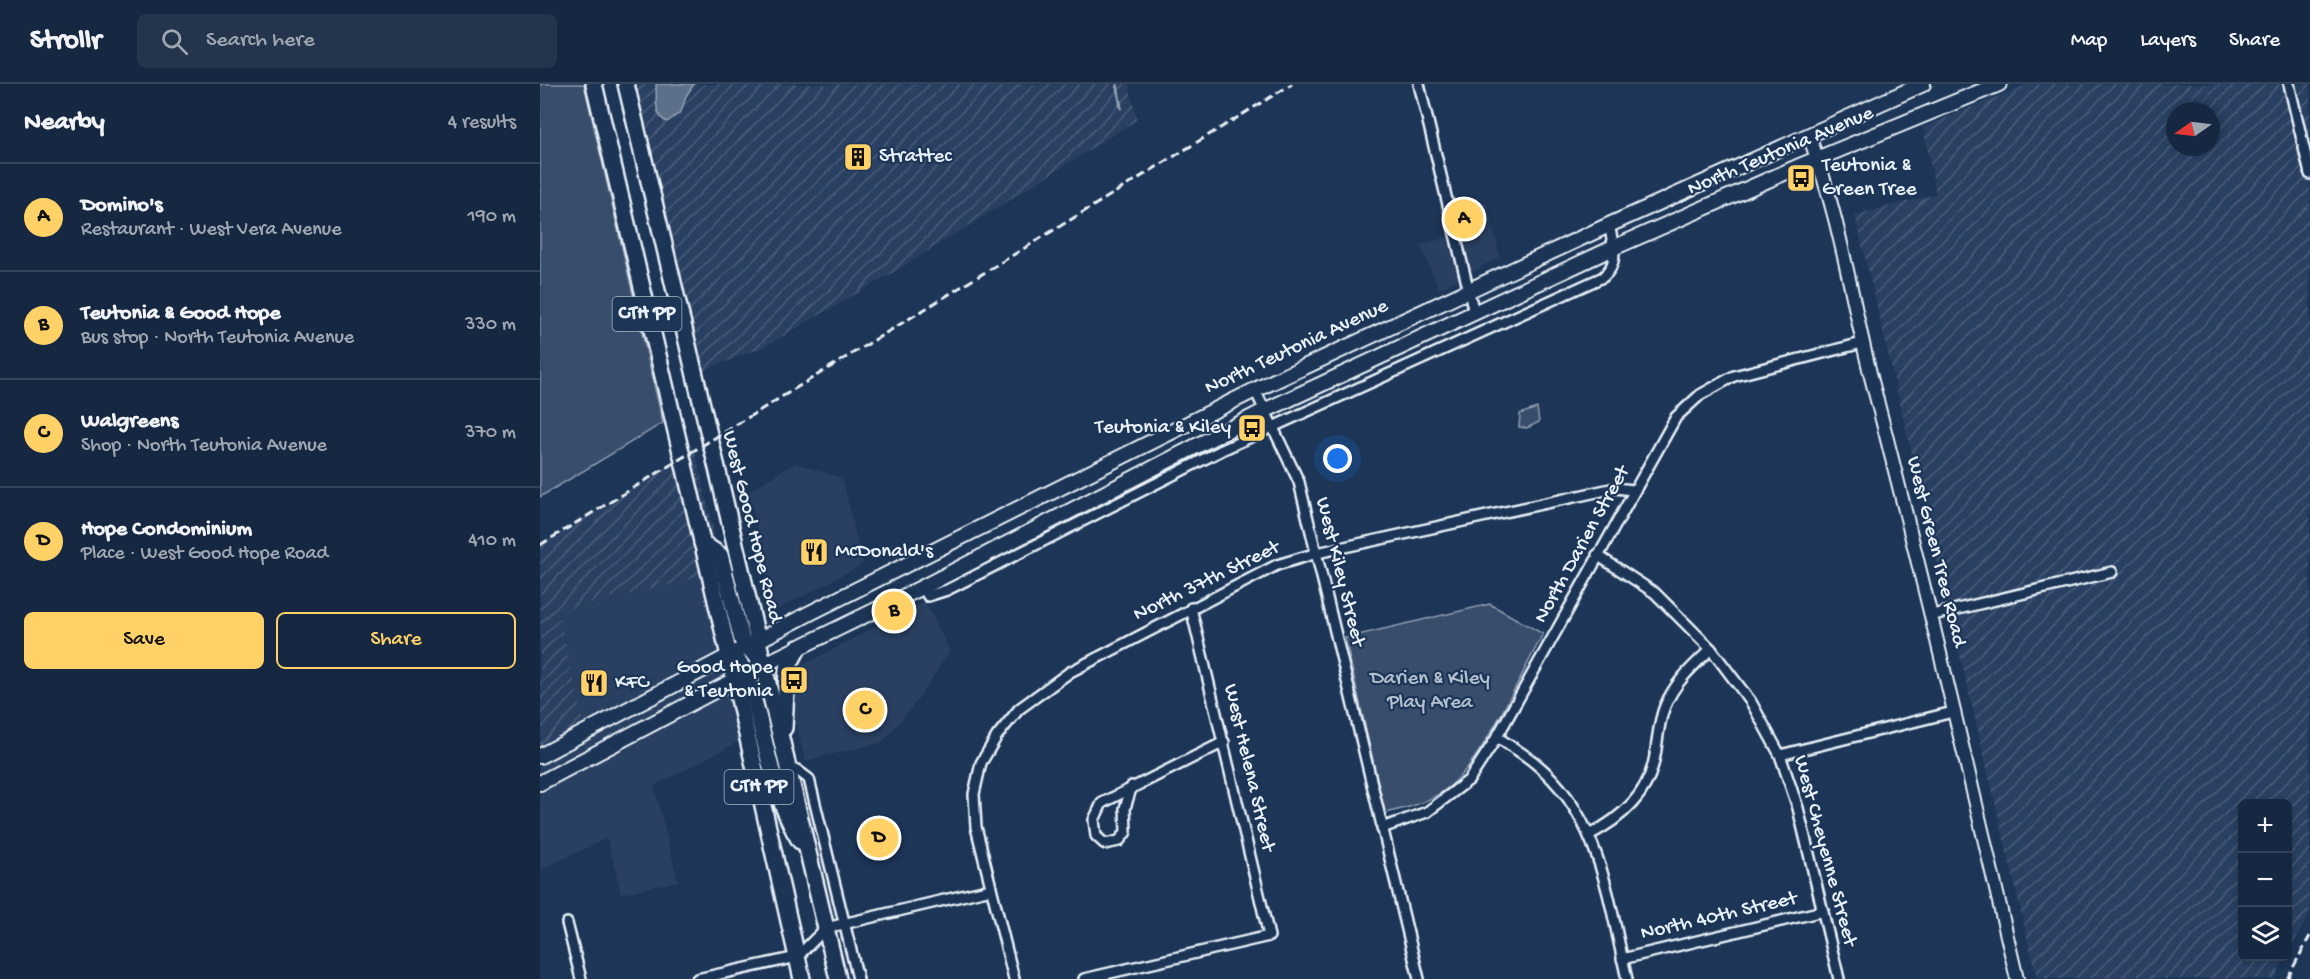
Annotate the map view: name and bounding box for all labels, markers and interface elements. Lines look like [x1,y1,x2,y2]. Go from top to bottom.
search box [137,14,557,68]
text: Strollr [30,25,101,58]
icon: search [158,25,191,58]
text: Search here [206,28,315,54]
text: Map [2071,29,2107,54]
text: Layers [2140,29,2196,54]
text: Share [2229,29,2280,54]
street label: North Teutonia Avenue [1684,101,1879,202]
north arrow [2166,102,2220,156]
text: Nearby [24,108,105,139]
text: 4 results [448,112,516,135]
building icon: Strattec [842,141,874,173]
place label: Strattec [879,145,952,170]
place label: Teutonia & Green Tree [1821,154,1918,203]
bus stop icon: Teutonia & Green Tree [1785,162,1817,194]
text: Domino's [81,193,163,219]
pin: A [1444,196,1484,242]
text: A [38,206,49,229]
text: 190 m [468,206,516,229]
text: Restaurant · West Vera Avenue [81,219,342,242]
street label: North Teutonia Avenue [1201,294,1394,401]
road number: CTH PP [612,297,682,331]
text: Teutonia & Good Hope [81,301,281,327]
text: B [38,314,49,337]
text: 330 m [465,314,516,337]
text: Bus stop · North Teutonia Avenue [81,327,354,350]
text: Walgreens [81,409,178,435]
bus stop icon: Teutonia & Kiley [1236,412,1268,444]
place label: Teutonia & Kiley [1094,416,1231,441]
text: C [38,422,49,445]
text: 370 m [465,422,516,445]
street label: West Good Hope Road [715,428,787,627]
text: Shop · North Teutonia Avenue [81,435,327,458]
your location [1323,444,1352,473]
street label: West Green Tree Road [1899,454,1971,651]
street label: North Darien Street [1529,460,1638,628]
street label: West Kiley Street [1308,495,1370,652]
text: Hope Condominium [81,517,252,543]
text: D [37,530,50,553]
text: 410 m [468,530,516,553]
street label: North 37th Street [1130,535,1286,628]
restaurant icon: McDonald's [798,536,830,568]
place label: McDonald's [835,540,934,565]
text: Place · West Good Hope Road [81,543,328,566]
pin: B [874,588,914,634]
button: Save [24,612,264,669]
button: Share [276,612,516,669]
place label: Good Hope & Teutonia [677,656,774,705]
bus stop icon: Good Hope & Teutonia [778,664,810,696]
restaurant icon: KFC [578,667,610,699]
park label: Darien & Kiley Play Area [1368,667,1490,716]
place label: KFC [615,671,650,696]
street label: West Helena Street [1217,682,1280,856]
pin: C [846,688,884,732]
street label: West Cheyenne Street [1787,753,1862,951]
road number: CTH PP [724,770,794,804]
map controls [2238,799,2292,961]
button: + [2238,799,2292,853]
pin: D [860,816,898,861]
button: − [2238,853,2292,907]
street label: North 40th Street [1638,886,1802,947]
button: layers [2238,907,2292,961]

